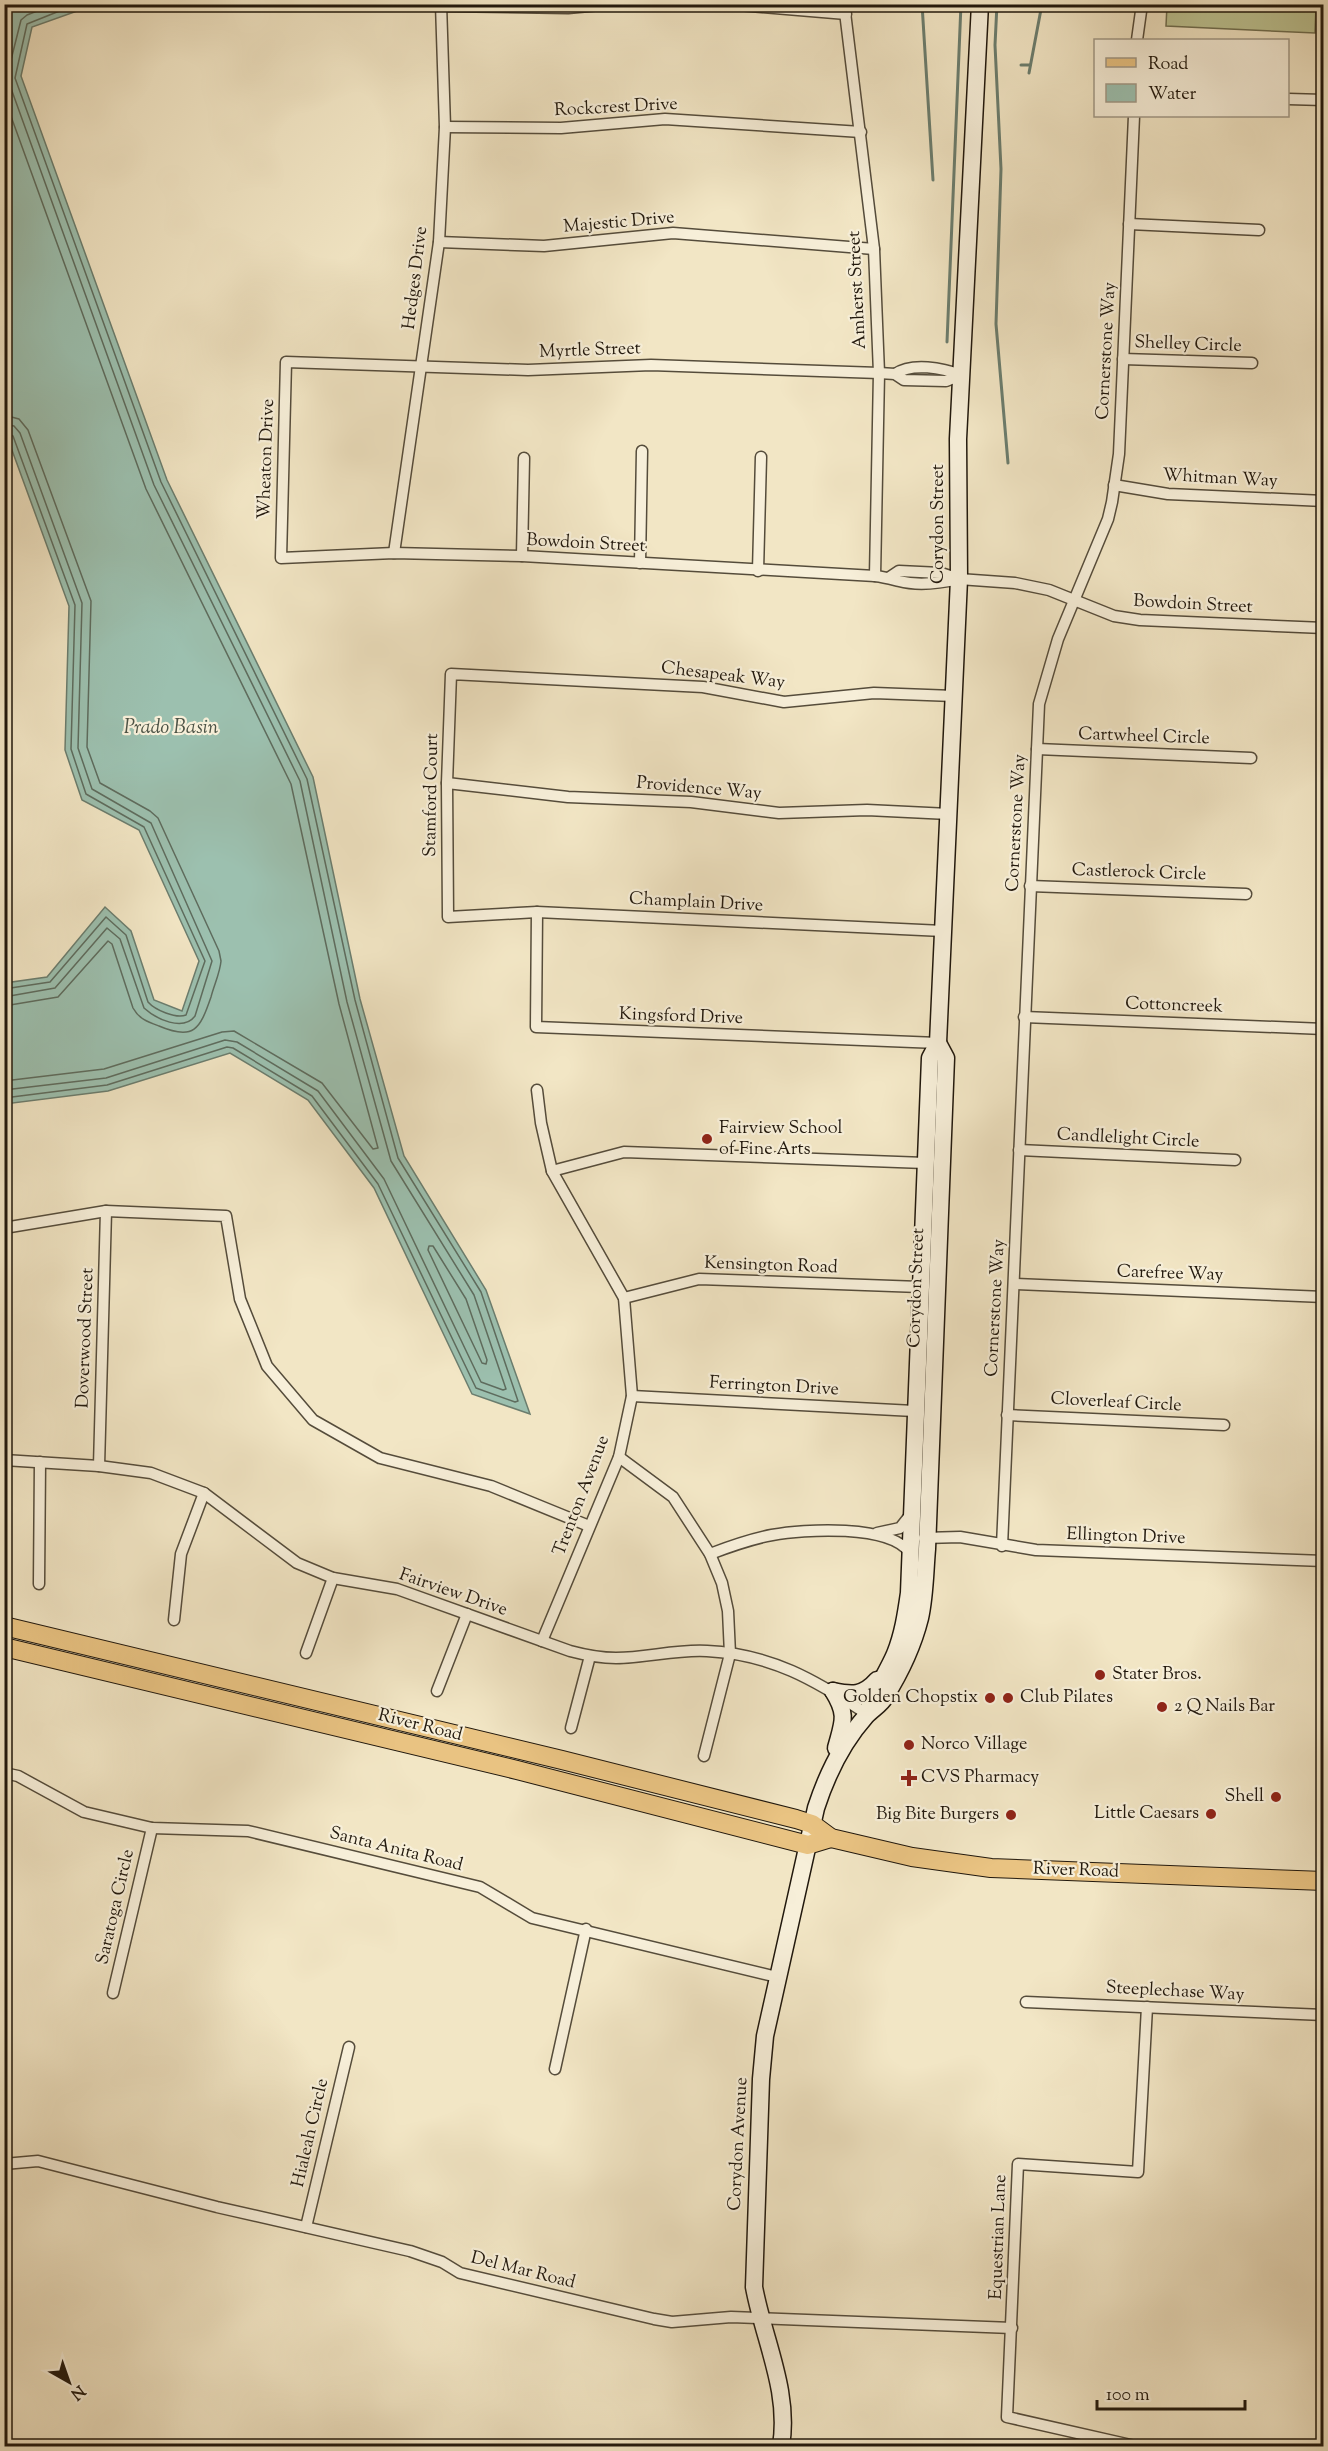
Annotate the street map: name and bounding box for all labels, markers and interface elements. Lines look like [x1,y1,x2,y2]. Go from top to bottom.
legend [1094,39,1289,117]
text: Road [1148,52,1188,78]
text: Water [1148,82,1197,108]
street label: Rockcrest Drive [554,92,678,124]
street label: Majestic Drive [562,205,676,241]
street label: Hedges Drive [397,225,435,331]
street label: Amherst Street [842,230,874,350]
street label: Cornerstone Way [1090,281,1124,421]
street label: Shelley Circle [1134,330,1242,360]
street label: Myrtle Street [539,336,641,366]
street label: Wheaton Drive [252,398,282,520]
street label: Whitman Way [1162,463,1278,495]
street label: Corydon Street [926,464,952,584]
street label: Bowdoin Street [526,528,646,560]
street label: Bowdoin Street [1133,589,1253,621]
street label: Chesapeak Way [659,655,787,697]
water label: Prado Basin [124,714,219,743]
street label: Cartwheel Circle [1078,722,1210,752]
street label: Stamford Court [418,733,446,857]
street label: Cornerstone Way [1000,753,1034,893]
street label: Providence Way [635,771,763,807]
street label: Castlerock Circle [1071,858,1207,888]
street label: Champlain Drive [628,887,764,919]
street label: Cottoncreek [1125,991,1223,1021]
street label: Kingsford Drive [618,1002,744,1032]
place label: Fairview School of Fine Arts [719,1116,842,1163]
street label: Candlelight Circle [1056,1122,1200,1156]
marker: Fairview School of Fine Arts [700,1132,714,1146]
street label: Corydon Street [902,1228,932,1348]
street label: Cornerstone Way [979,1238,1013,1378]
street label: Kensington Road [704,1251,838,1281]
street label: Carefree Way [1116,1259,1224,1289]
street label: Doverwood Street [71,1267,101,1409]
street label: Ferrington Drive [709,1371,839,1403]
street label: Cloverleaf Circle [1050,1387,1182,1419]
street label: Trenton Avenue [547,1432,617,1560]
street label: Ellington Drive [1066,1522,1186,1552]
street label: Fairview Drive [395,1562,511,1624]
place label: Stater Bros. [1112,1662,1202,1688]
marker: Stater Bros. [1093,1668,1107,1682]
place label: Golden Chopstix [843,1685,978,1711]
place label: Club Pilates [1020,1685,1113,1711]
marker: Golden Chopstix [983,1691,997,1705]
marker: Club Pilates [1001,1691,1015,1705]
place label: 2 Q Nails Bar [1174,1694,1275,1720]
marker: 2 Q Nails Bar [1155,1700,1169,1714]
street label: River Road [375,1703,465,1749]
place label: Norco Village [921,1732,1027,1758]
marker: Norco Village [902,1738,916,1752]
place label: CVS Pharmacy [921,1765,1039,1791]
marker: CVS Pharmacy [902,1771,916,1785]
place label: Shell [1225,1784,1264,1810]
marker: Shell [1269,1790,1283,1804]
place label: Little Caesars [1094,1801,1199,1827]
place label: Big Bite Burgers [876,1802,999,1828]
marker: Little Caesars [1204,1807,1218,1821]
marker: Big Bite Burgers [1004,1808,1018,1822]
street label: Santa Anita Road [326,1821,466,1879]
street label: Saratoga Circle [90,1847,142,1967]
street label: River Road [1032,1857,1120,1885]
street label: Steeplechase Way [1105,1975,1245,2009]
street label: Hialeah Circle [286,2076,336,2190]
street label: Corydon Avenue [723,2077,755,2211]
street label: Equestrian Lane [984,2174,1014,2300]
street label: Del Mar Road [468,2245,578,2297]
north arrow [39,2352,99,2412]
scale bar [1097,2373,1246,2411]
text: N [65,2379,89,2405]
text: 100 m [1106,2383,1150,2409]

